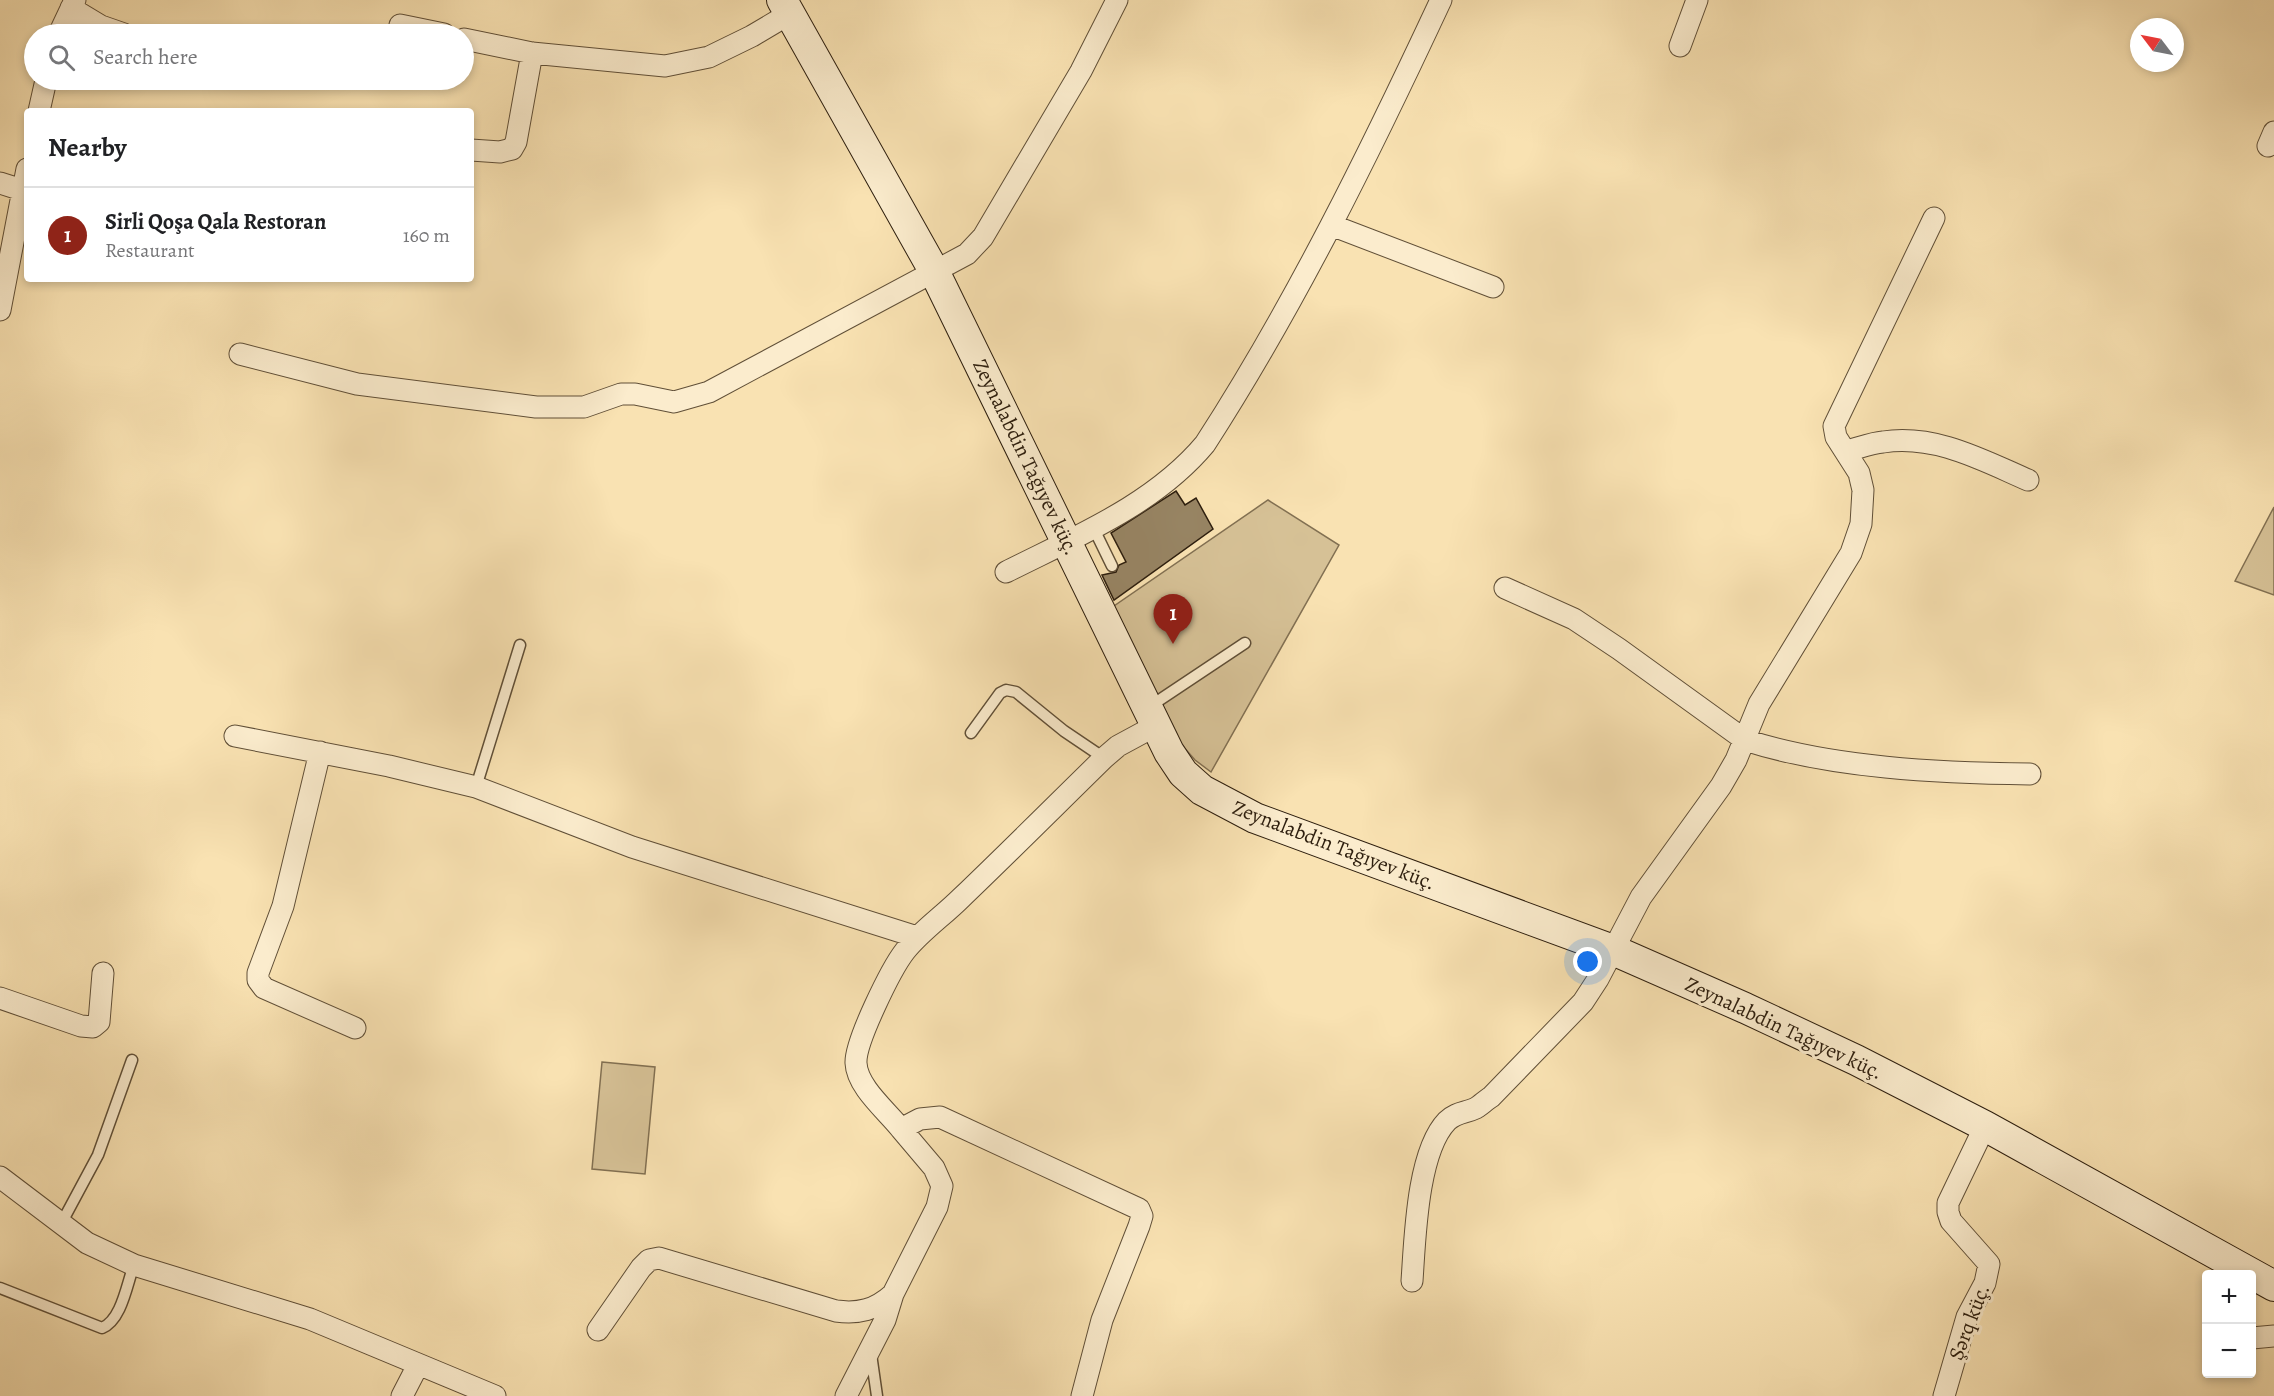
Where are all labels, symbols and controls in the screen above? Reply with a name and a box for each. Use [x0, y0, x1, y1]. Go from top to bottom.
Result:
north arrow [2130, 18, 2184, 72]
search box [24, 24, 474, 90]
icon: search [45, 41, 78, 74]
text: Search here [93, 42, 198, 72]
text: Nearby [48, 130, 127, 165]
text: Sirli Qoşa Qala Restoran [105, 207, 326, 237]
text: 1 [64, 222, 71, 249]
text: 160 m [403, 222, 450, 249]
text: Restaurant [105, 237, 195, 264]
street label: Zeynalabdin Tağıyev küç. [966, 354, 1086, 560]
pin: 1 [1154, 594, 1192, 644]
street label: Zeynalabdin Tağıyev küç. [1229, 793, 1439, 897]
your location [1573, 947, 1602, 976]
street label: Zeynalabdin Tağıyev küç. [1681, 970, 1887, 1086]
map controls [2202, 1270, 2256, 1378]
button: + [2202, 1270, 2256, 1324]
street label: Şərq küç. [1942, 1280, 1996, 1364]
button: − [2202, 1324, 2256, 1378]

